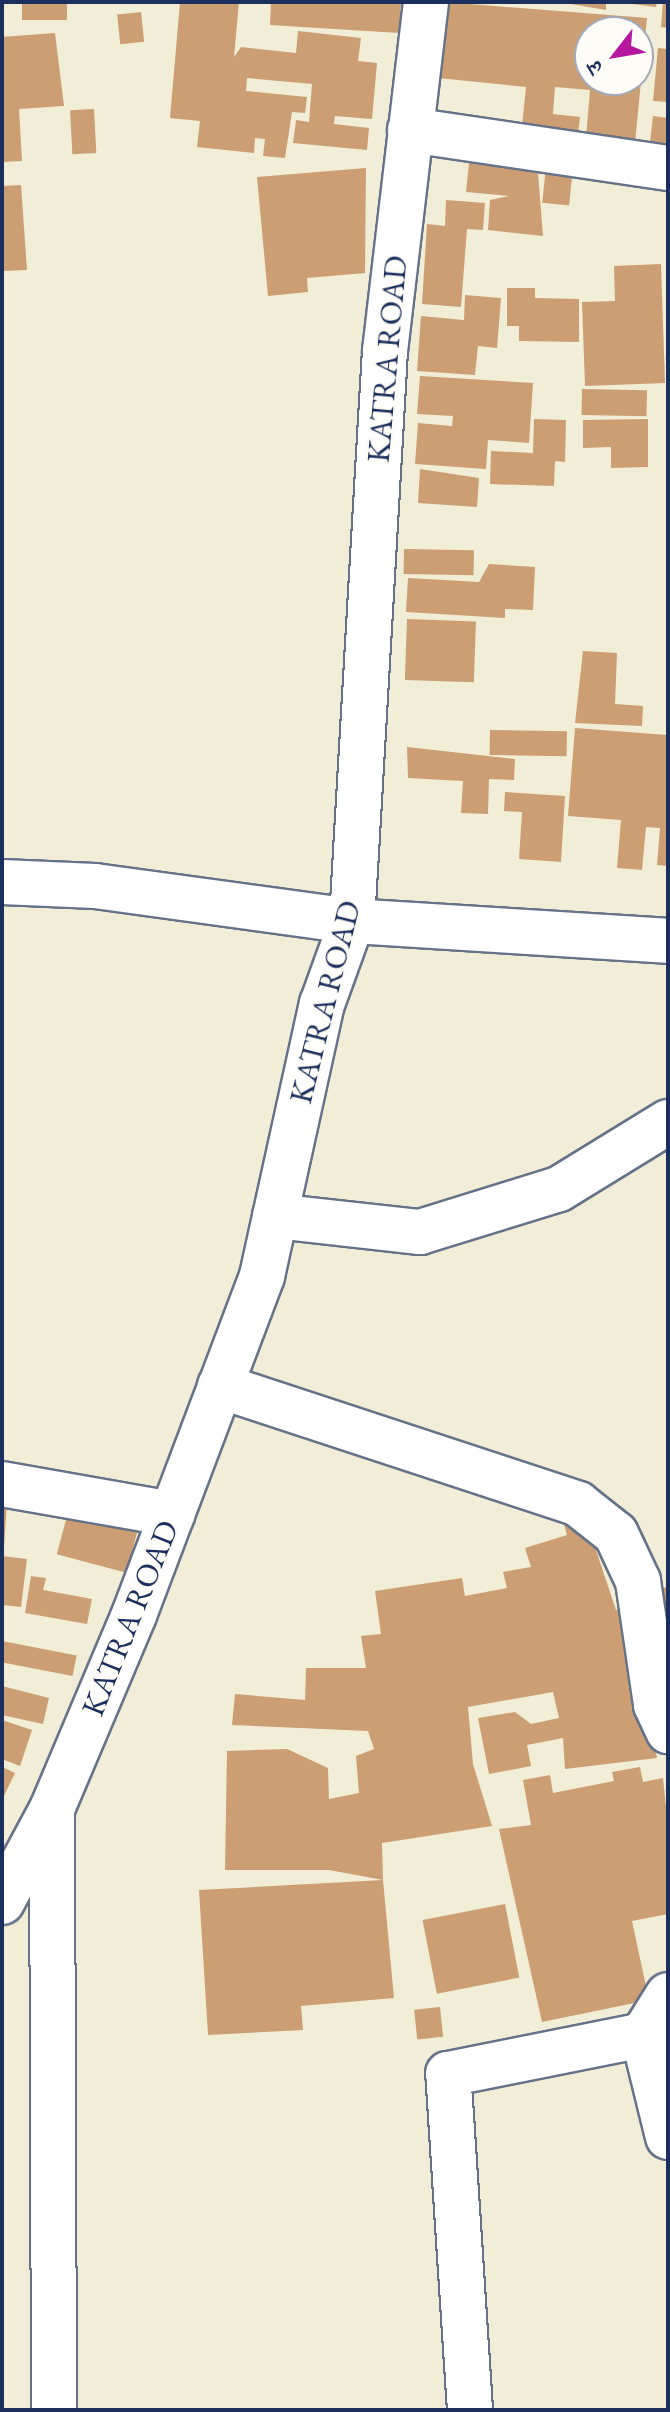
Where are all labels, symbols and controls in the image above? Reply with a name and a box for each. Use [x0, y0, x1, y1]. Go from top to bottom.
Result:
north arrow [574, 16, 654, 96]
text: उ [579, 55, 610, 80]
street label: KATRA ROAD [359, 254, 415, 464]
street label: KATRA ROAD [281, 897, 369, 1107]
street label: KATRA ROAD [73, 1515, 187, 1721]

